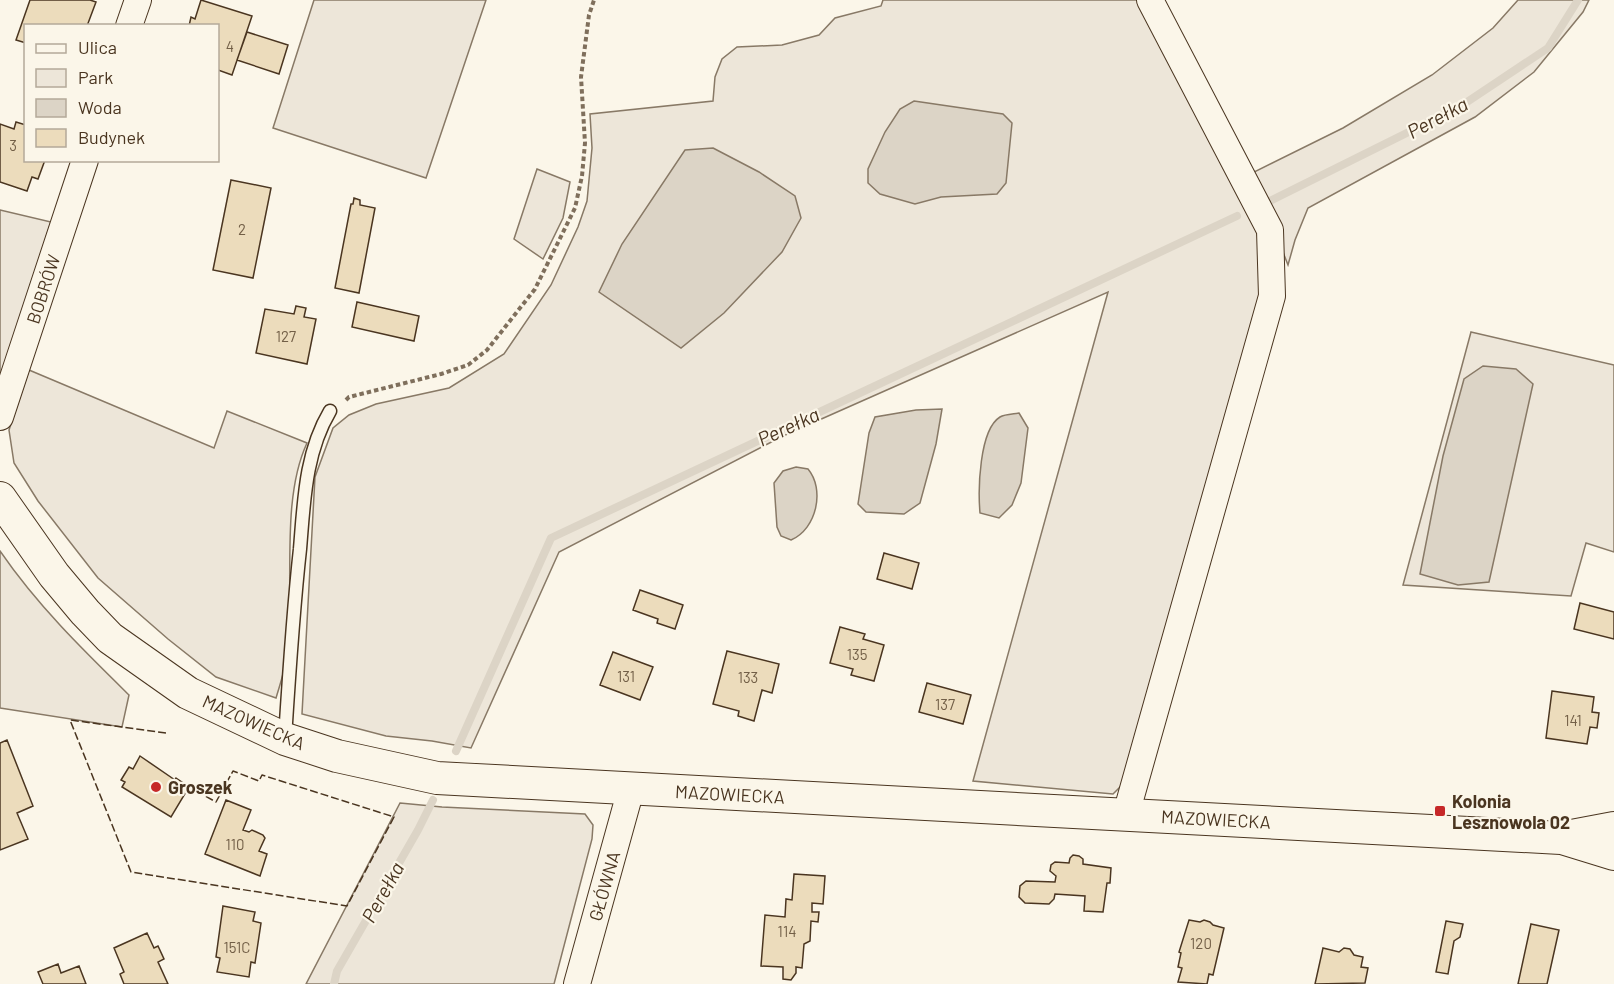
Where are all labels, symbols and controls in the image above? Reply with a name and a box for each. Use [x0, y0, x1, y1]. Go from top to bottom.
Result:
legend [24, 24, 219, 162]
text: Ulica [78, 36, 117, 58]
house number: 4 [226, 37, 234, 55]
text: Park [78, 66, 113, 88]
water label: Perełka [1402, 91, 1472, 143]
text: Woda [78, 96, 122, 118]
text: Budynek [78, 126, 145, 148]
house number: 3 [9, 136, 17, 154]
house number: 2 [238, 220, 246, 238]
street label: BOBRÓW [21, 251, 65, 326]
house number: 127 [276, 327, 296, 345]
water label: Perełka [753, 401, 823, 451]
house number: 135 [847, 645, 867, 663]
house number: 131 [617, 667, 635, 685]
house number: 133 [738, 668, 758, 686]
street label: MAZOWIECKA [199, 690, 309, 754]
house number: 137 [935, 695, 955, 713]
house number: 141 [1564, 711, 1582, 729]
place label: Groszek [168, 776, 233, 798]
marker: Groszek [149, 780, 163, 794]
street label: MAZOWIECKA [675, 780, 785, 808]
place label: Kolonia Lesznowola 02 [1452, 790, 1570, 833]
marker: Kolonia Lesznowola 02 [1433, 804, 1447, 818]
street label: MAZOWIECKA [1161, 805, 1271, 833]
house number: 110 [225, 835, 245, 853]
street label: GŁÓWNA [584, 849, 624, 923]
water label: Perełka [356, 858, 408, 926]
house number: 114 [778, 922, 796, 940]
house number: 120 [1190, 934, 1212, 952]
house number: 151C [224, 938, 250, 956]

